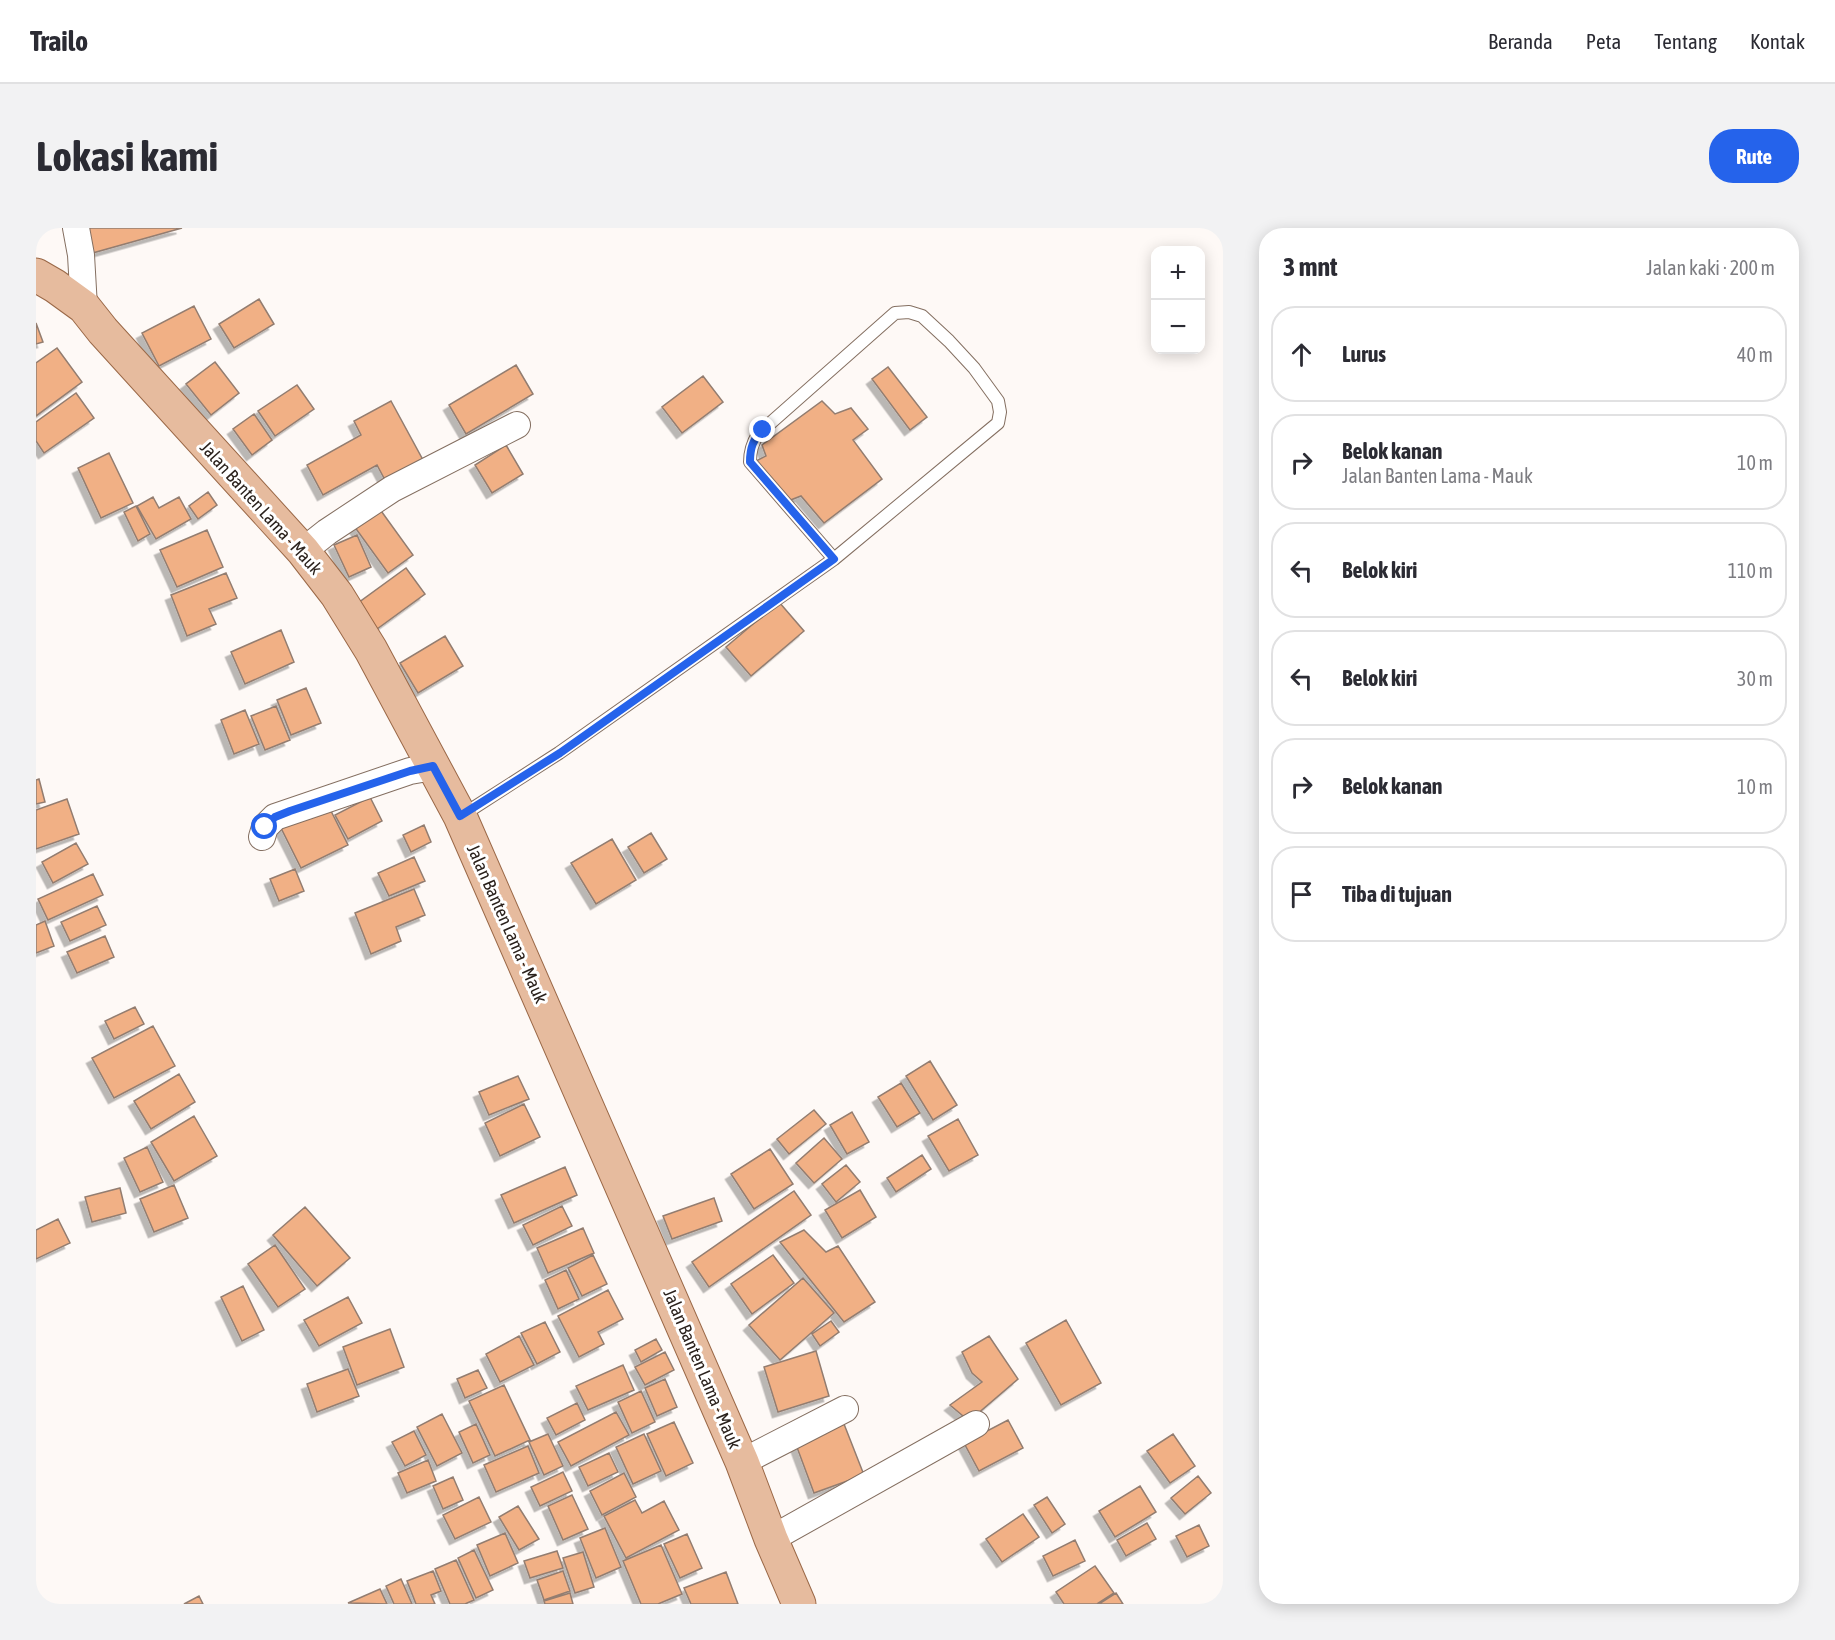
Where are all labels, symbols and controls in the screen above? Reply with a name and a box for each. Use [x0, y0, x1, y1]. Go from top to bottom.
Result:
text: Trailo [30, 25, 88, 57]
text: Beranda [1488, 29, 1553, 53]
text: Peta [1586, 29, 1621, 53]
text: Tentang [1654, 29, 1717, 53]
text: Kontak [1750, 29, 1805, 53]
button: Rute [1709, 129, 1799, 183]
text: Lokasi kami [36, 132, 218, 180]
map controls [1151, 246, 1205, 354]
button: + [1151, 246, 1205, 300]
text: 3 mnt [1283, 252, 1338, 282]
text: Jalan kaki · 200 m [1646, 256, 1775, 279]
button: − [1151, 300, 1205, 354]
icon: ahead [1285, 338, 1318, 371]
text: Lurus [1342, 341, 1386, 367]
text: 40 m [1737, 343, 1773, 366]
route end [749, 416, 775, 442]
street label: Jalan Banten Lama - Mauk [196, 437, 327, 579]
text: Belok kanan [1342, 438, 1443, 464]
icon: right [1285, 446, 1318, 479]
text: 10 m [1737, 451, 1773, 474]
text: Jalan Banten Lama - Mauk [1342, 464, 1533, 487]
icon: left [1285, 554, 1318, 587]
text: Belok kiri [1342, 557, 1417, 583]
text: 110 m [1728, 559, 1773, 582]
icon: left [1285, 662, 1318, 695]
text: Belok kiri [1342, 665, 1417, 691]
text: 30 m [1737, 667, 1773, 690]
icon: right [1285, 770, 1318, 803]
text: Belok kanan [1342, 773, 1443, 799]
text: 10 m [1737, 775, 1773, 798]
route start [251, 813, 277, 839]
street label: Jalan Banten Lama - Mauk [463, 841, 552, 1007]
icon: arrive [1285, 878, 1318, 911]
text: Tiba di tujuan [1342, 881, 1452, 907]
street label: Jalan Banten Lama - Mauk [659, 1286, 746, 1452]

